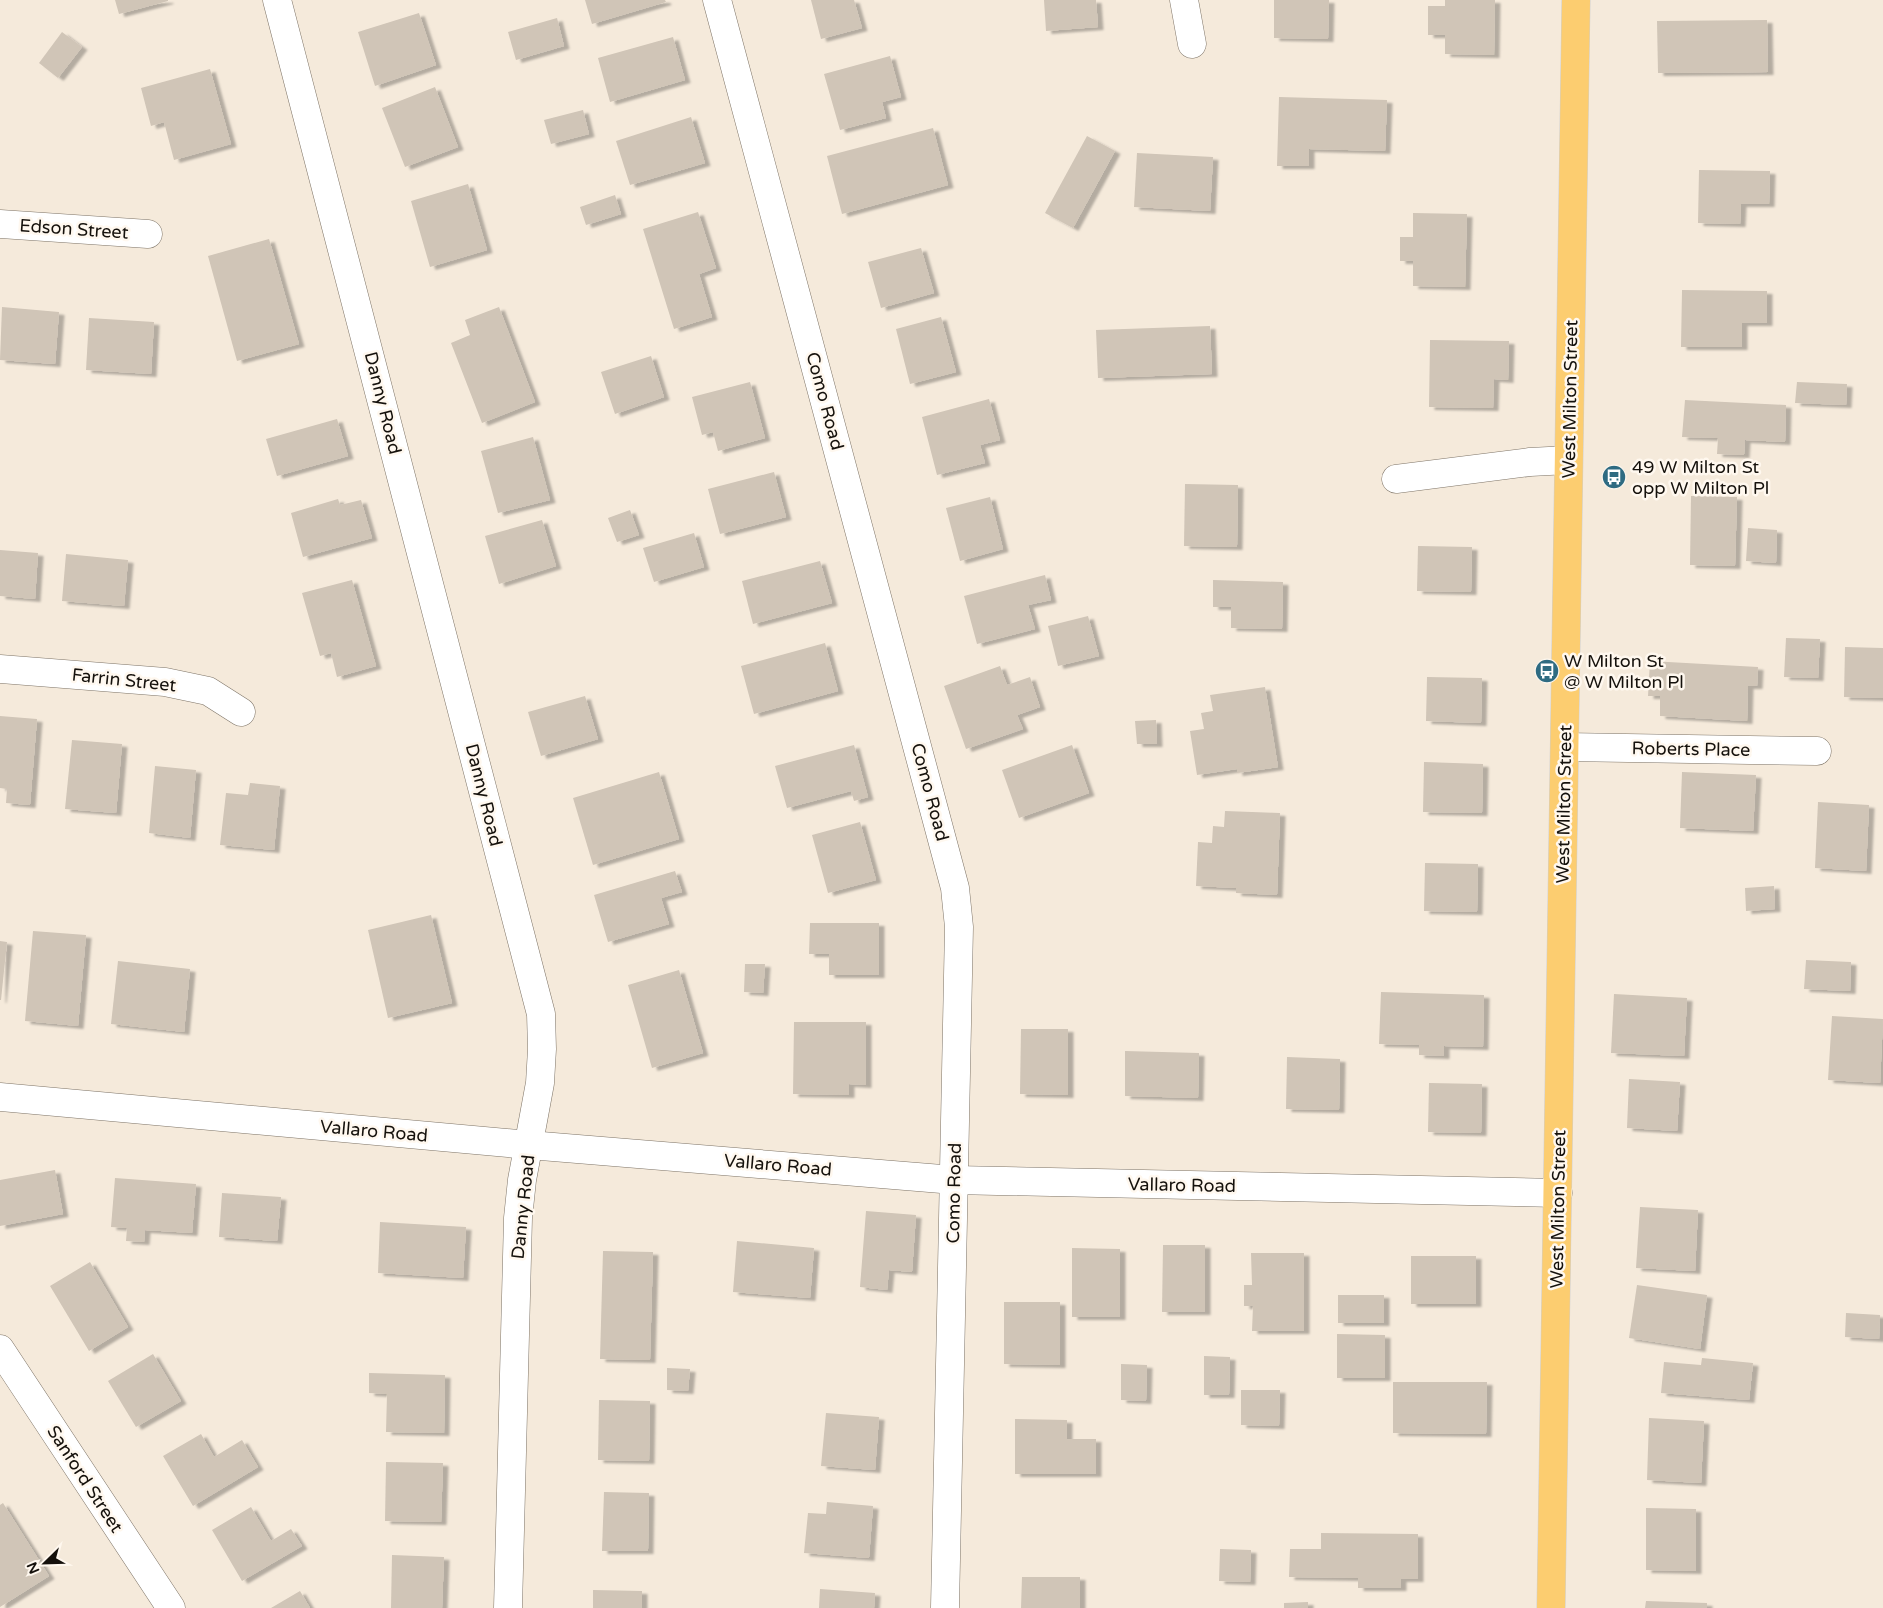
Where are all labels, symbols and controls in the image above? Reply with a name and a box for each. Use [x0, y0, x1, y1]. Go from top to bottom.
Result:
street label: Edson Street [19, 214, 129, 244]
street label: West Milton Street [1558, 319, 1582, 479]
street label: Danny Road [360, 349, 406, 457]
street label: Como Road [801, 350, 849, 452]
place label: 49 W Milton St opp W Milton Pl [1632, 456, 1769, 499]
bus stop icon: 49 W Milton St opp W Milton Pl [1601, 464, 1627, 490]
place label: W Milton St @ W Milton Pl [1564, 650, 1684, 693]
bus stop icon: W Milton St @ W Milton Pl [1534, 658, 1560, 684]
street label: Farrin Street [71, 664, 178, 696]
street label: West Milton Street [1552, 724, 1576, 884]
street label: Roberts Place [1631, 737, 1751, 761]
street label: Danny Road [461, 741, 507, 849]
street label: Como Road [906, 741, 954, 843]
street label: Vallaro Road [319, 1115, 429, 1147]
street label: West Milton Street [1546, 1129, 1570, 1289]
street label: Como Road [942, 1143, 966, 1243]
street label: Vallaro Road [723, 1149, 833, 1181]
street label: Danny Road [507, 1154, 539, 1260]
street label: Vallaro Road [1128, 1173, 1236, 1197]
street label: Sanford Street [42, 1421, 128, 1537]
north arrow [20, 1538, 70, 1588]
text: N [23, 1559, 44, 1576]

